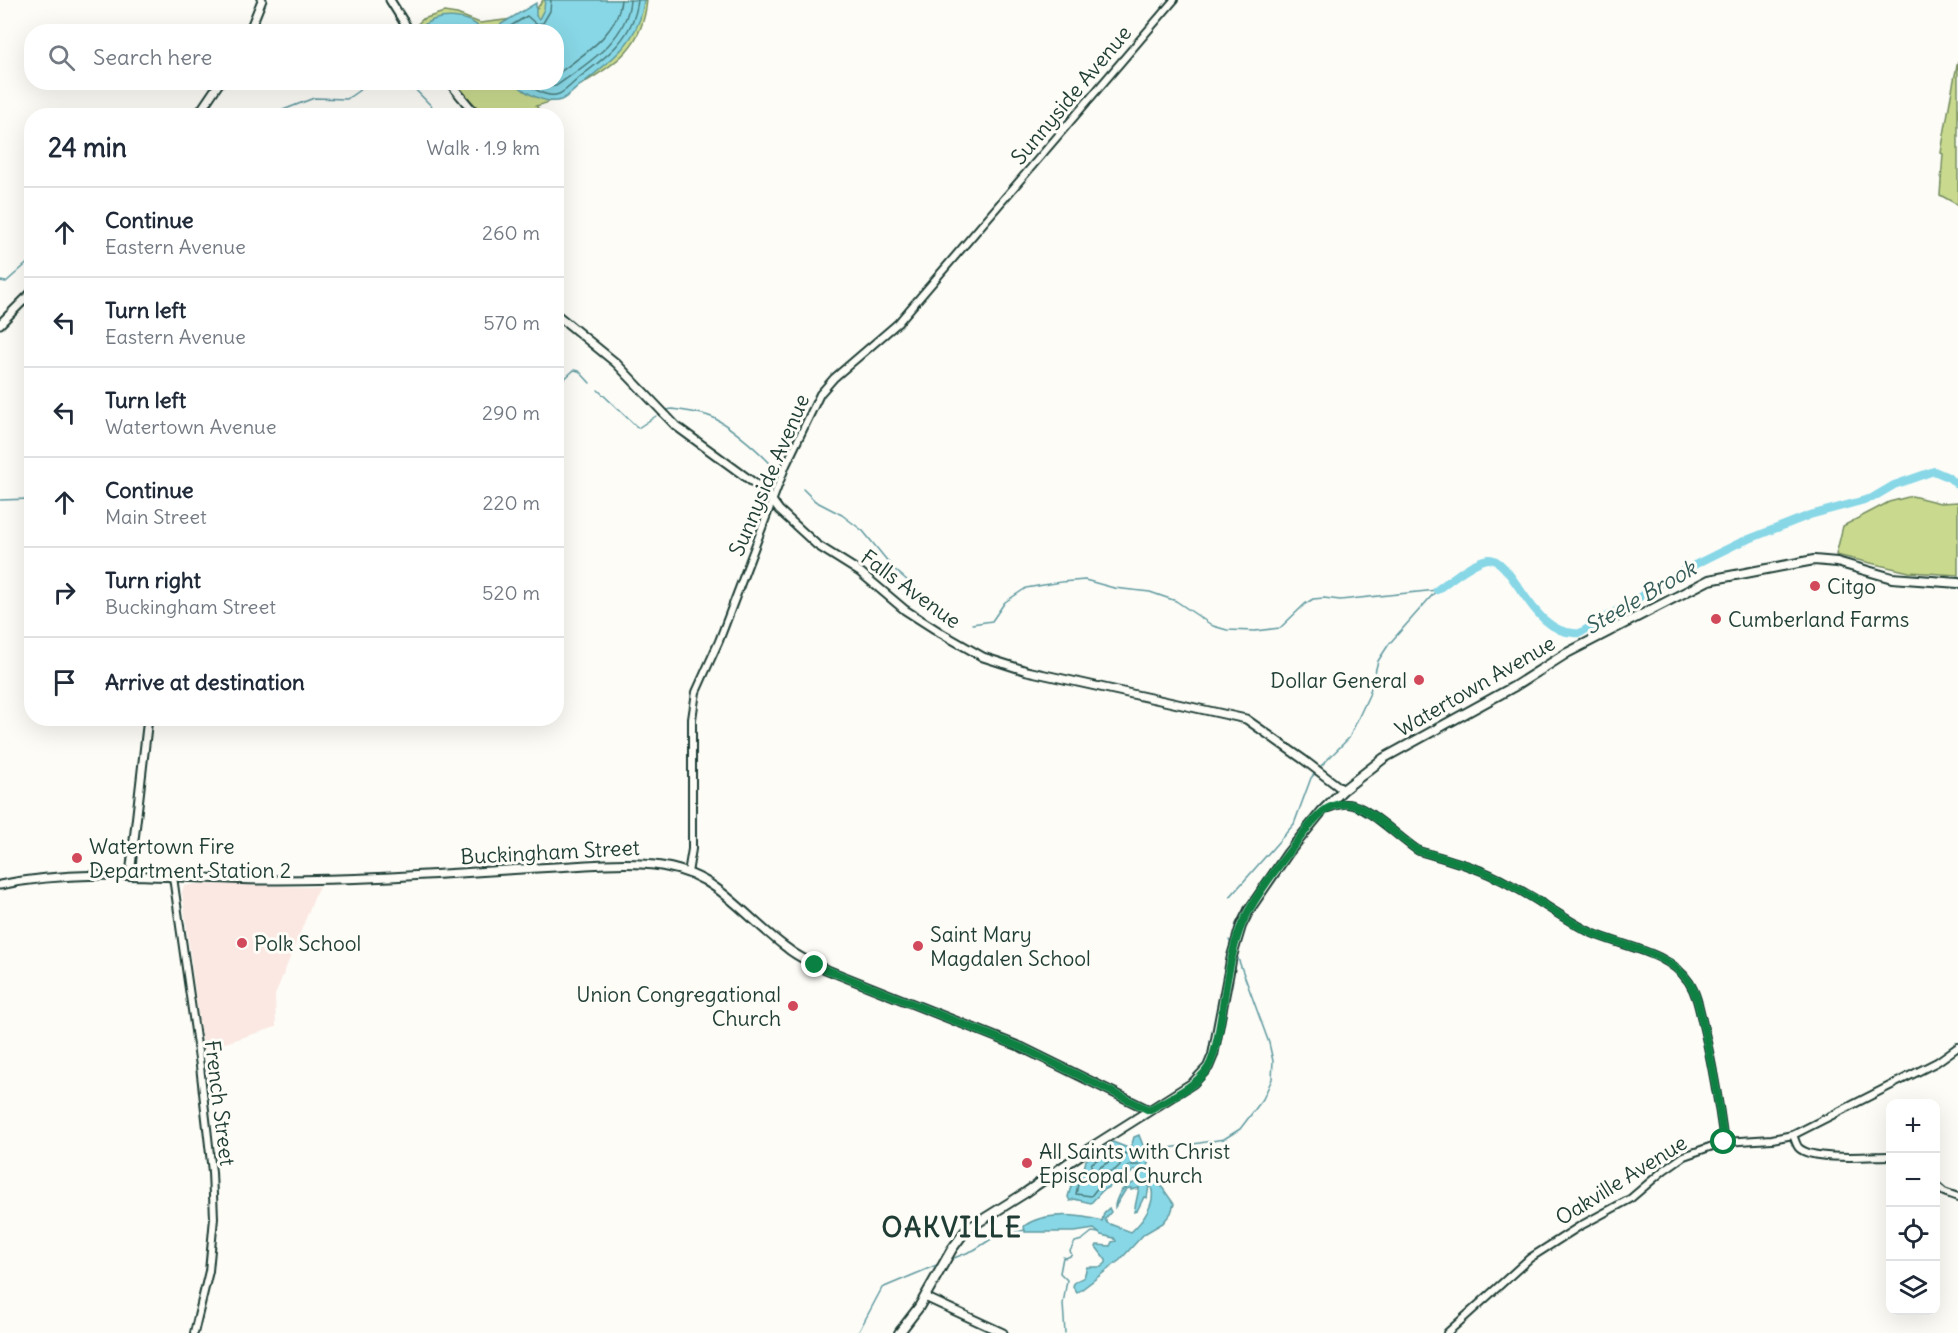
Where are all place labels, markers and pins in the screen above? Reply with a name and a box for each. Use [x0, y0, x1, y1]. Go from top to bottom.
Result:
place label: Citgo [1827, 573, 1876, 600]
marker: Citgo [1808, 579, 1822, 593]
place label: Cumberland Farms [1728, 606, 1909, 633]
marker: Cumberland Farms [1709, 612, 1723, 626]
place label: Dollar General [1270, 667, 1407, 694]
marker: Dollar General [1412, 673, 1426, 687]
place label: Watertown Fire Department Station 2 [89, 833, 291, 884]
marker: Watertown Fire Department Station 2 [70, 851, 84, 865]
place label: Saint Mary Magdalen School [930, 921, 1091, 972]
place label: Polk School [254, 930, 361, 957]
marker: Polk School [235, 936, 249, 950]
marker: Saint Mary Magdalen School [911, 939, 925, 953]
place label: Union Congregational Church [576, 981, 781, 1032]
marker: Union Congregational Church [786, 999, 800, 1013]
place label: All Saints with Christ Episcopal Church [1039, 1138, 1230, 1189]
marker: All Saints with Christ Episcopal Church [1020, 1156, 1034, 1170]

